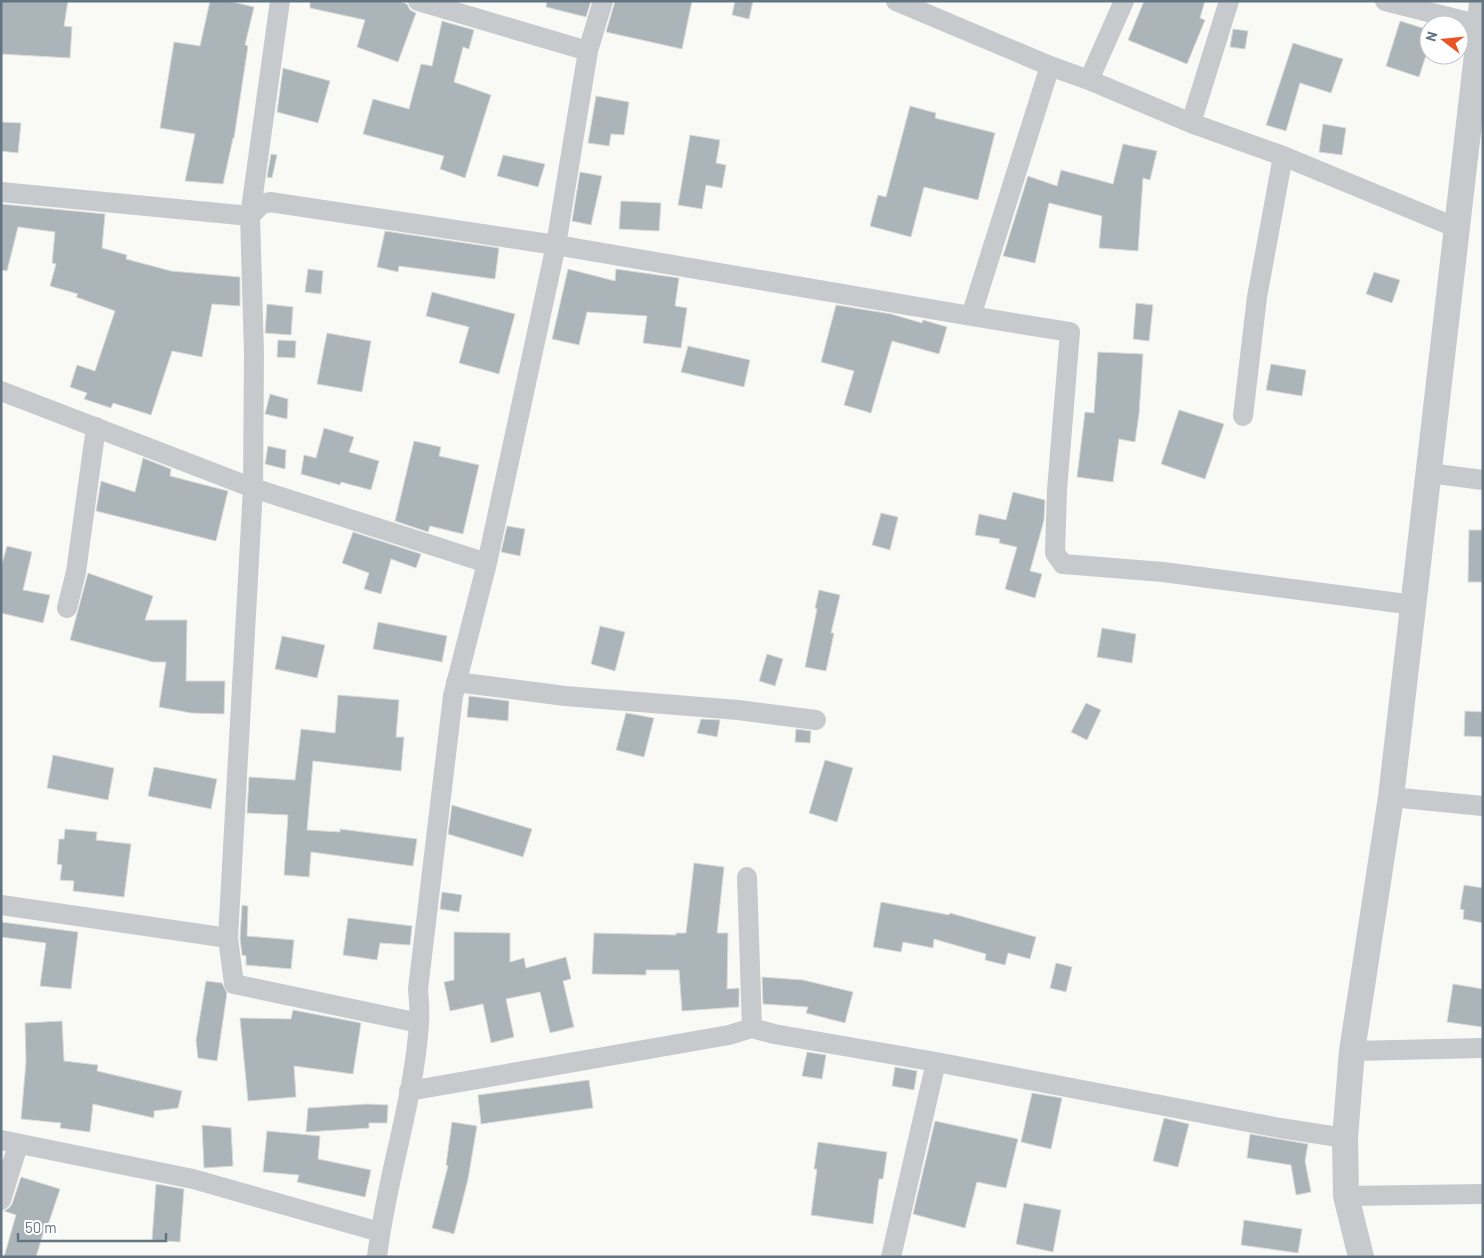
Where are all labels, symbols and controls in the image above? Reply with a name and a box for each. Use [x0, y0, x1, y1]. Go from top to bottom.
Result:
north arrow [1419, 15, 1469, 65]
text: N [1422, 29, 1440, 43]
scale bar [18, 1210, 165, 1242]
text: 50 m [25, 1218, 57, 1236]

